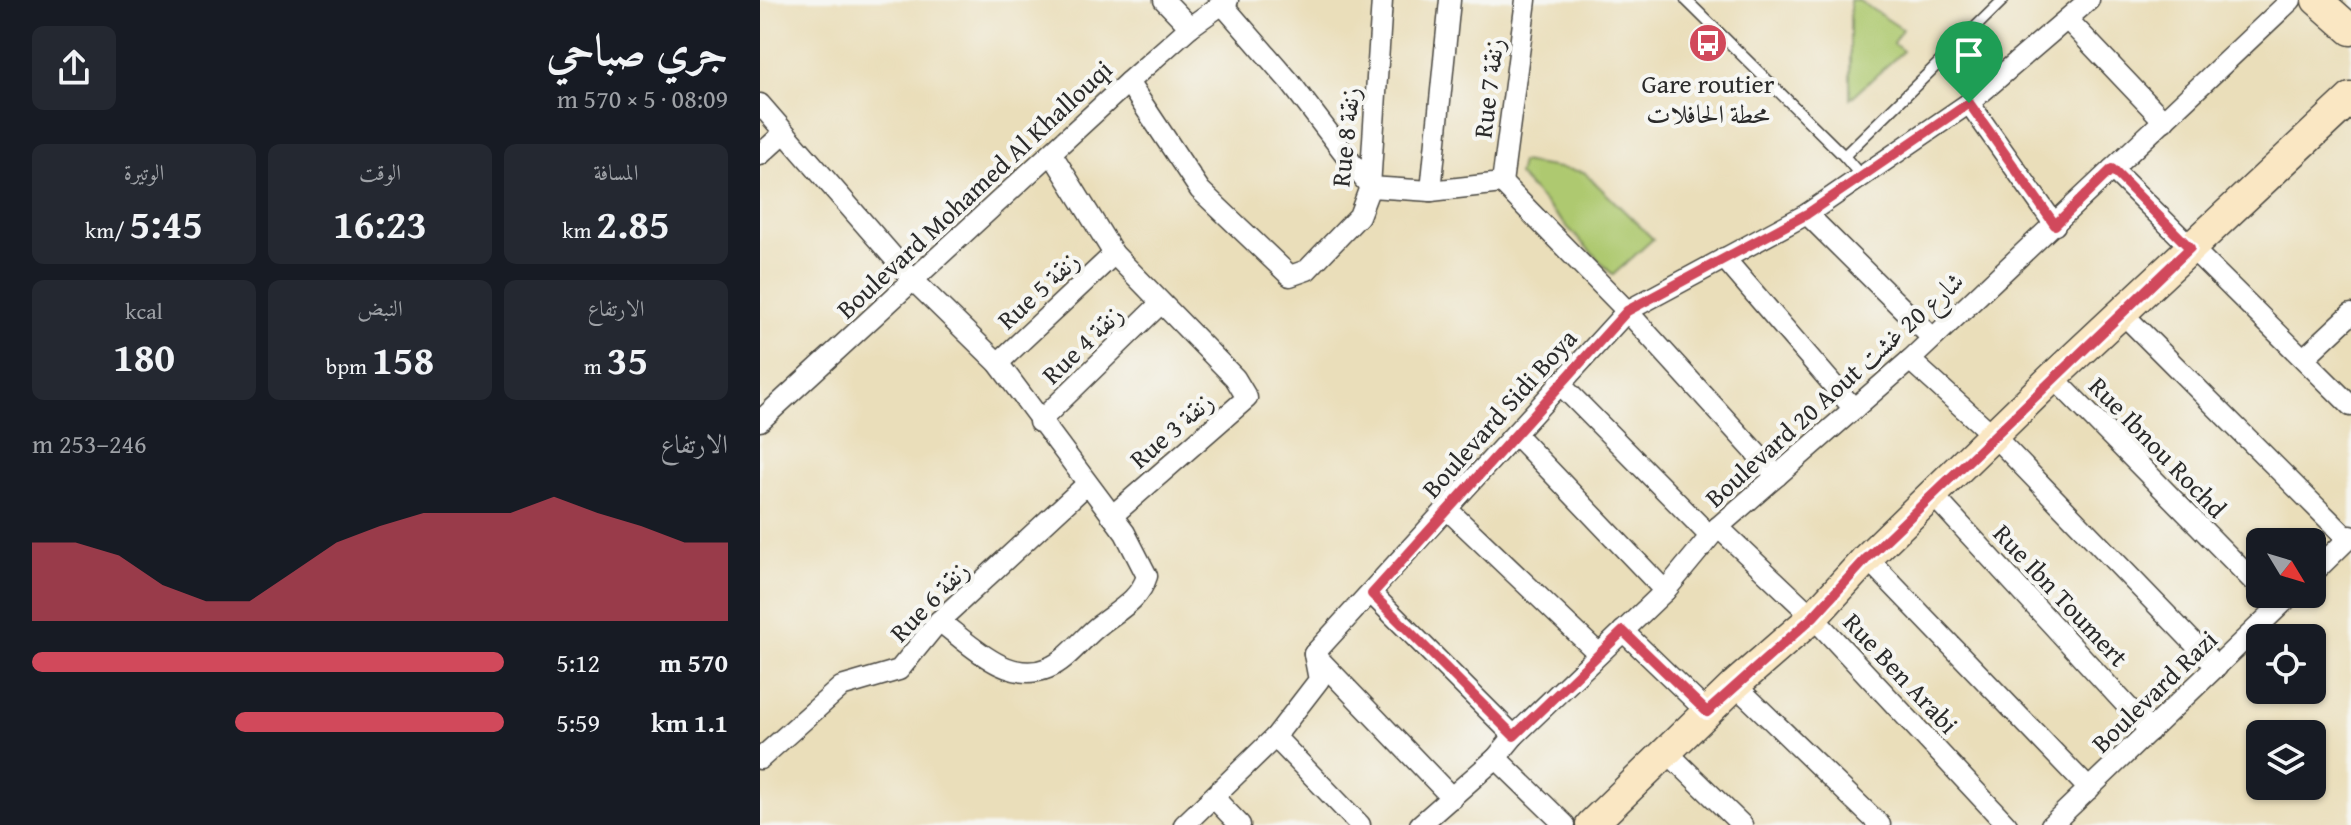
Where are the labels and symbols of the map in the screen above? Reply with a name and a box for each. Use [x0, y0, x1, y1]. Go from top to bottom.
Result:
pin [1935, 21, 2003, 103]
bus stop icon: Gare routier محطة الحافلات [1687, 22, 1729, 64]
street label: Rue 7 زنقة [1463, 36, 1513, 140]
street label: Boulevard Mohamed Al Khallouqi [827, 50, 1121, 328]
place label: Gare routier محطة الحافلات [1642, 64, 1775, 133]
street label: Rue 8 زنقة [1320, 85, 1370, 189]
street label: Rue 5 زنقة [988, 242, 1088, 338]
street label: Boulevard 20 Aout شارع 20 غشت [1696, 262, 1974, 518]
street label: Rue 4 زنقة [1032, 295, 1132, 393]
street label: Boulevard Sidi Boya [1412, 319, 1586, 506]
street label: Rue Ibnou Rochd [2080, 367, 2236, 527]
street label: Rue 3 زنقة [1120, 382, 1222, 478]
street label: Rue Ibn Toumert [1984, 515, 2138, 675]
north arrow [2246, 528, 2326, 608]
street label: Rue 6 زنقة [880, 551, 978, 651]
street label: Rue Ben Arabi [1834, 604, 1968, 742]
street label: Boulevard Razi [2082, 621, 2226, 761]

